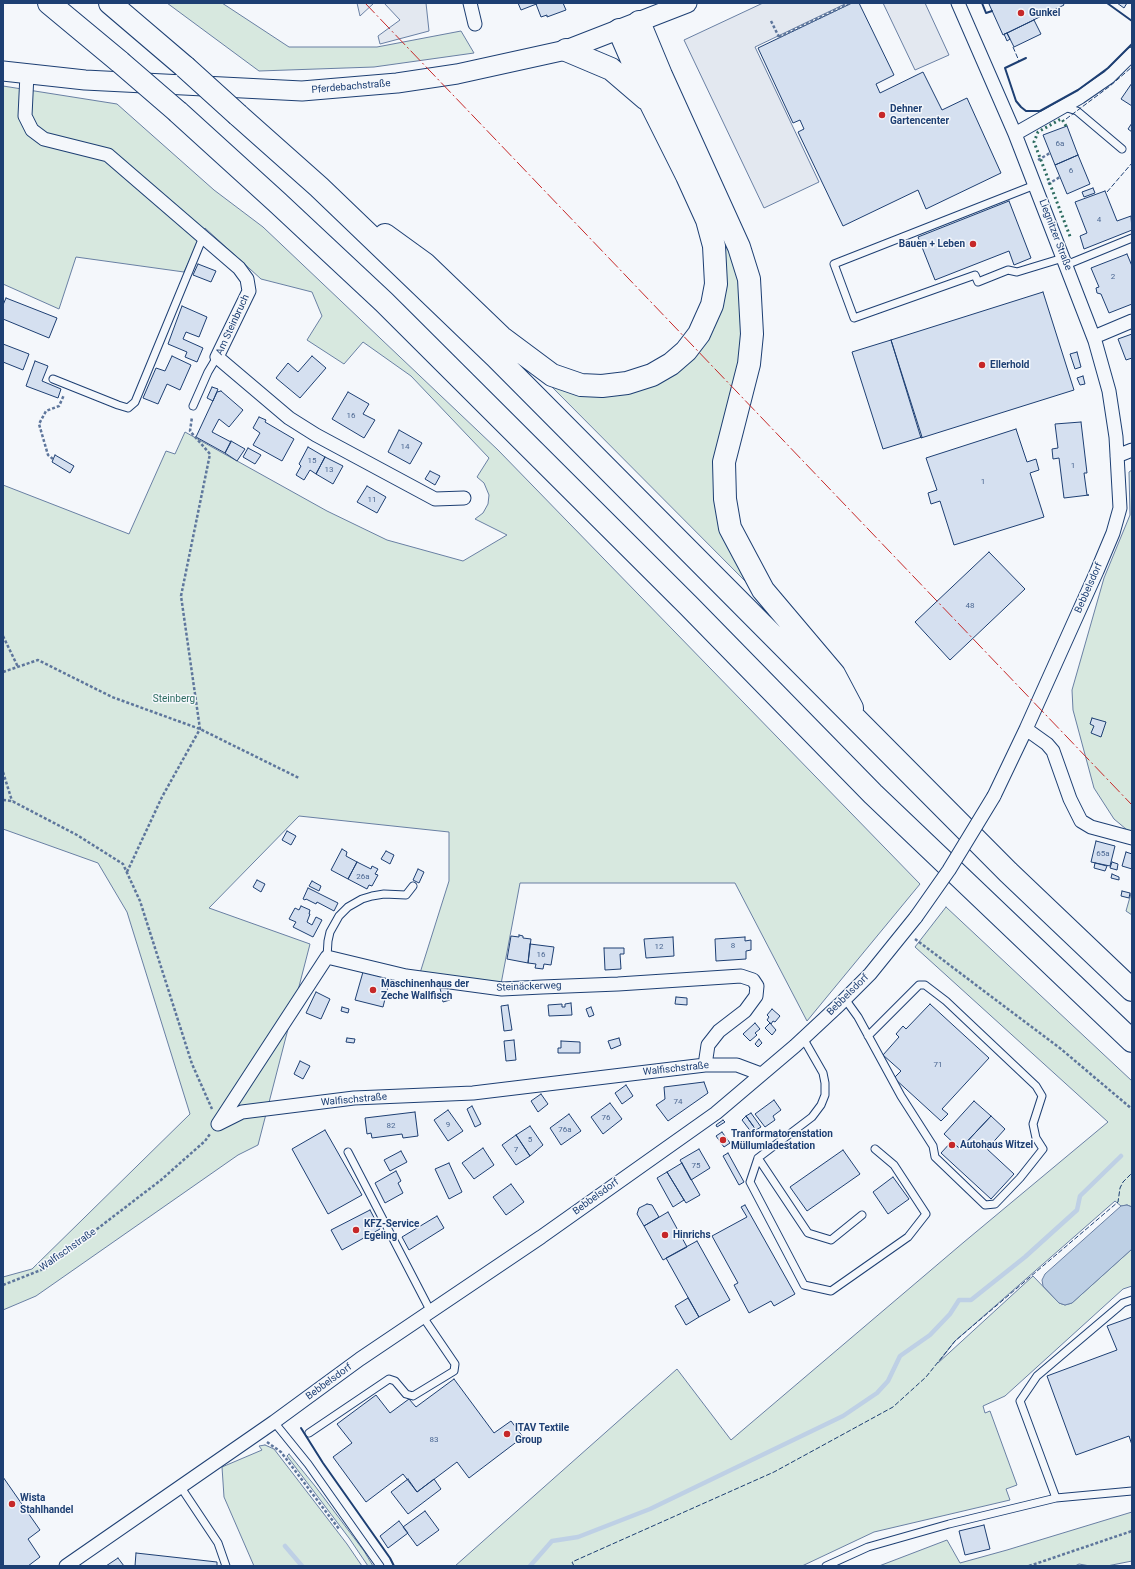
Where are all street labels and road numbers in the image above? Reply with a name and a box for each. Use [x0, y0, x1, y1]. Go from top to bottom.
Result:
street label: Pferdebachstraße [311, 78, 391, 96]
street label: Liegnitzer Straße [1036, 198, 1074, 272]
street label: Am Steinbruch [214, 293, 252, 357]
street label: Bebbelsdorf [1073, 561, 1105, 615]
street label: Bebbelsdorf [825, 972, 871, 1018]
street label: Steinäckerweg [496, 980, 562, 994]
street label: Walfischstraße [642, 1060, 710, 1078]
street label: Walfischstraße [320, 1091, 388, 1109]
street label: Bebbelsdorf [571, 1176, 621, 1218]
street label: Walfischstraße [37, 1226, 99, 1274]
street label: Bebbelsdorf [304, 1361, 354, 1403]

